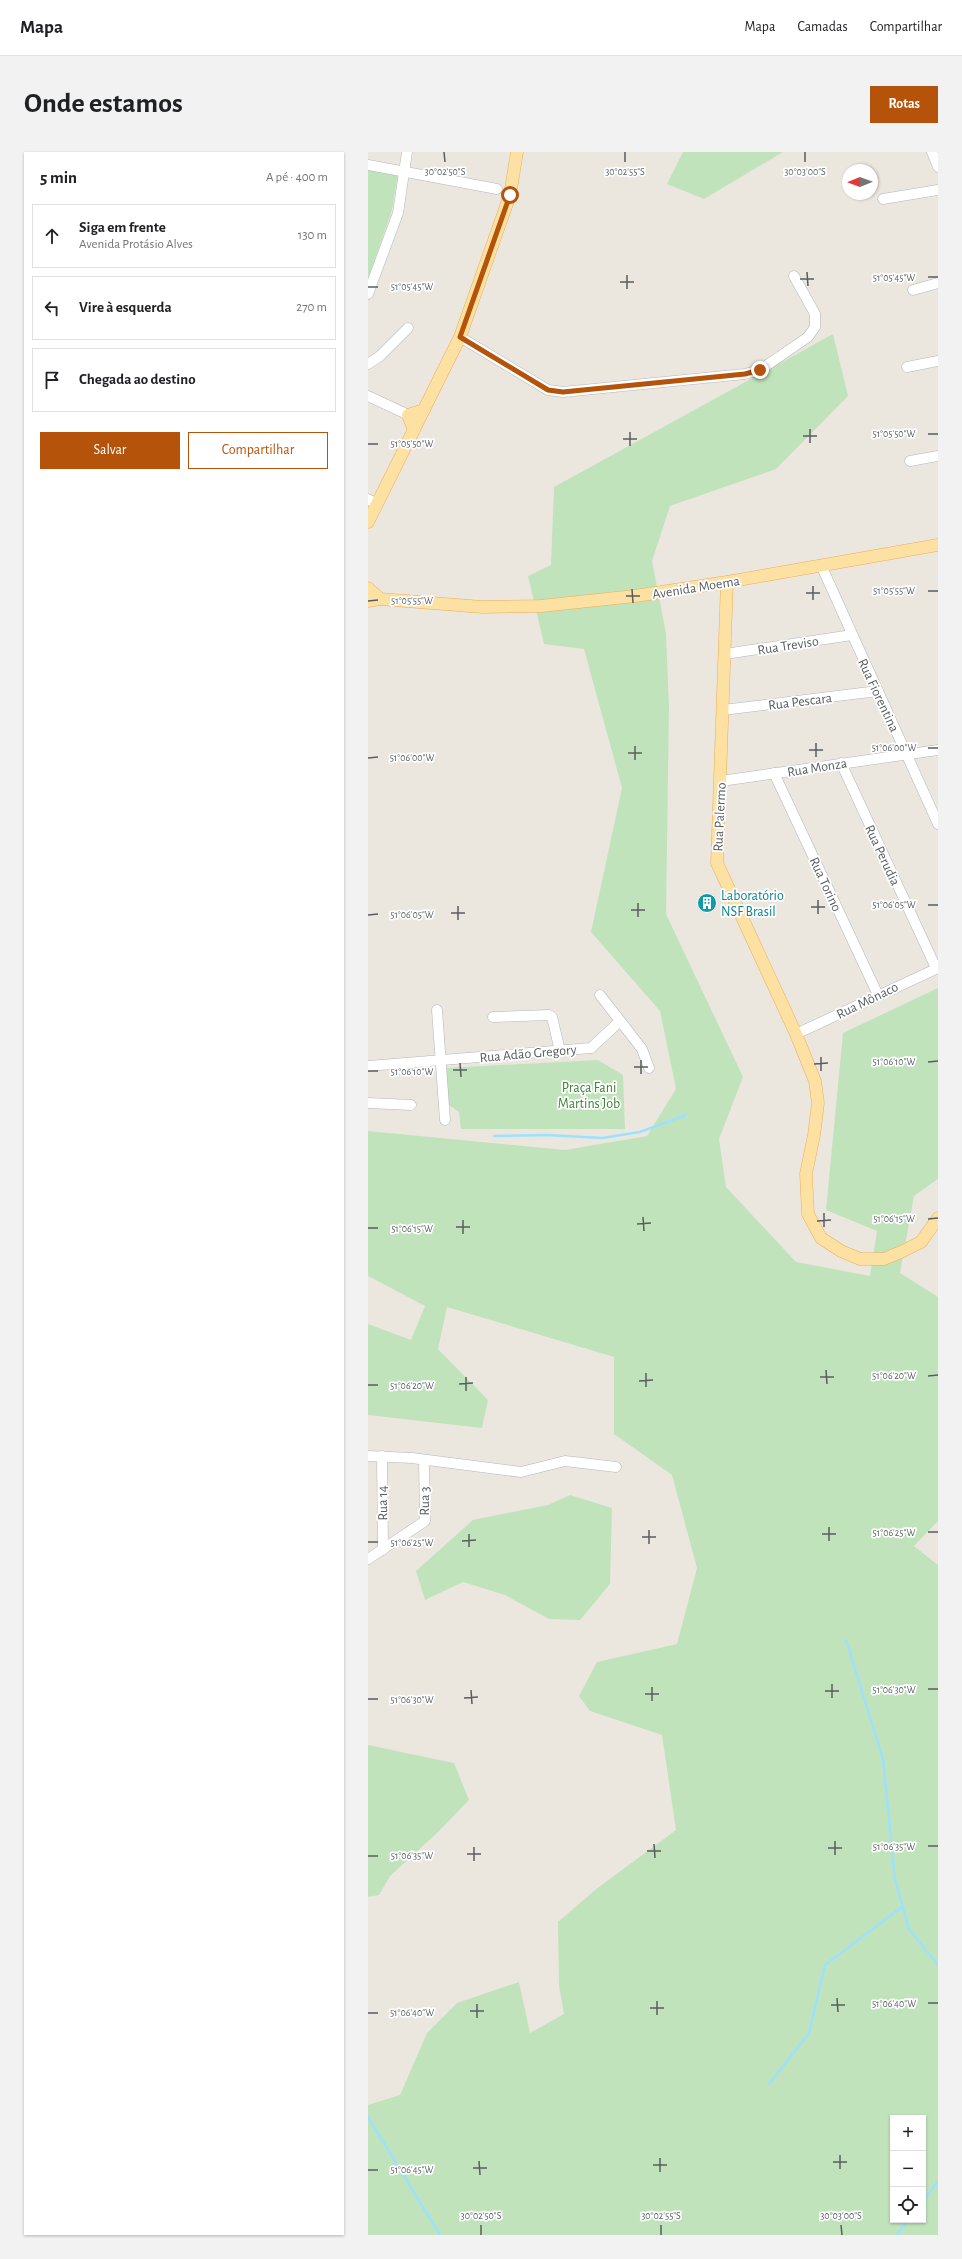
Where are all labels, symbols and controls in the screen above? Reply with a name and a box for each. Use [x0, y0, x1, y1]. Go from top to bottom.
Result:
text: Mapa [20, 18, 63, 37]
text: Mapa [745, 20, 775, 34]
text: Camadas [797, 20, 848, 34]
text: Compartilhar [870, 20, 942, 34]
button: Rotas [870, 86, 938, 123]
text: Onde estamos [24, 90, 183, 118]
north arrow [842, 164, 878, 200]
text: 30°02'50"S [425, 167, 466, 177]
text: 30°02'55"S [605, 167, 645, 177]
text: 30°03'00"S [784, 167, 826, 177]
text: 5 min [40, 169, 77, 186]
text: A pé · 400 m [266, 171, 328, 184]
route start [501, 186, 519, 204]
text: Siga em frente [79, 220, 166, 235]
icon: ahead [41, 225, 63, 247]
text: 130 m [298, 229, 327, 242]
text: Avenida Protásio Alves [79, 238, 193, 251]
text: 51°05'45"W [873, 273, 915, 283]
text: 51°05'45"W [391, 282, 433, 292]
icon: left [41, 297, 63, 319]
text: Vire à esquerda [79, 300, 172, 315]
text: 270 m [296, 301, 327, 314]
route end [751, 361, 769, 379]
icon: arrive [41, 369, 63, 391]
text: Chegada ao destino [79, 372, 196, 387]
text: 51°05'50"W [873, 429, 916, 439]
button: Salvar [40, 432, 180, 469]
button: Compartilhar [188, 432, 328, 469]
text: 51°05'50"W [391, 439, 434, 449]
street label: Avenida Moema [651, 574, 741, 602]
text: 51°05'55"W [873, 586, 915, 596]
text: 51°05'55"W [391, 596, 433, 606]
street label: Rua Treviso [757, 634, 820, 658]
street label: Rua Fiorentina [855, 657, 901, 735]
street label: Rua Pescara [767, 691, 833, 713]
text: 51°06'00"W [872, 743, 916, 753]
text: 51°06'00"W [390, 753, 434, 763]
street label: Rua Monza [786, 756, 849, 780]
street label: Rua Palermo [711, 782, 729, 852]
street label: Rua Perudia [862, 823, 902, 888]
street label: Rua Torino [806, 855, 844, 914]
place label: Laboratório NSF Brasil [721, 889, 784, 919]
building icon: Laboratório NSF Brasil [696, 892, 718, 914]
text: 51°06'05"W [872, 900, 916, 910]
text: 51°06'05"W [390, 910, 434, 920]
street label: Rua Mônaco [834, 980, 901, 1022]
street label: Rua Adão Gregory [479, 1043, 577, 1065]
text: 51°06'10"W [873, 1057, 915, 1067]
text: 51°06'10"W [391, 1067, 433, 1077]
park label: Praça Fani Martins Job [558, 1081, 620, 1111]
text: 51°06'15"W [873, 1214, 915, 1224]
text: 51°06'15"W [391, 1224, 433, 1234]
text: 51°06'20"W [872, 1371, 916, 1381]
text: 51°06'20"W [390, 1381, 434, 1391]
street label: Rua 14 [376, 1485, 390, 1521]
street label: Rua 3 [418, 1486, 432, 1516]
text: 51°06'25"W [873, 1528, 915, 1538]
text: 51°06'25"W [391, 1538, 433, 1548]
text: 51°06'30"W [872, 1685, 916, 1695]
text: 51°06'30"W [390, 1695, 434, 1705]
text: 51°06'35"W [873, 1842, 915, 1852]
text: 51°06'35"W [391, 1851, 433, 1861]
text: 51°06'40"W [872, 1999, 916, 2009]
text: 51°06'40"W [390, 2008, 434, 2018]
map controls [890, 2115, 926, 2223]
button: + [890, 2115, 926, 2151]
button: − [890, 2151, 926, 2187]
text: 51°06'45"W [390, 2165, 434, 2175]
button: locate [890, 2187, 926, 2223]
text: 30°02'50"S [461, 2211, 502, 2221]
text: 30°02'55"S [641, 2211, 681, 2221]
text: 30°03'00"S [820, 2211, 862, 2221]

